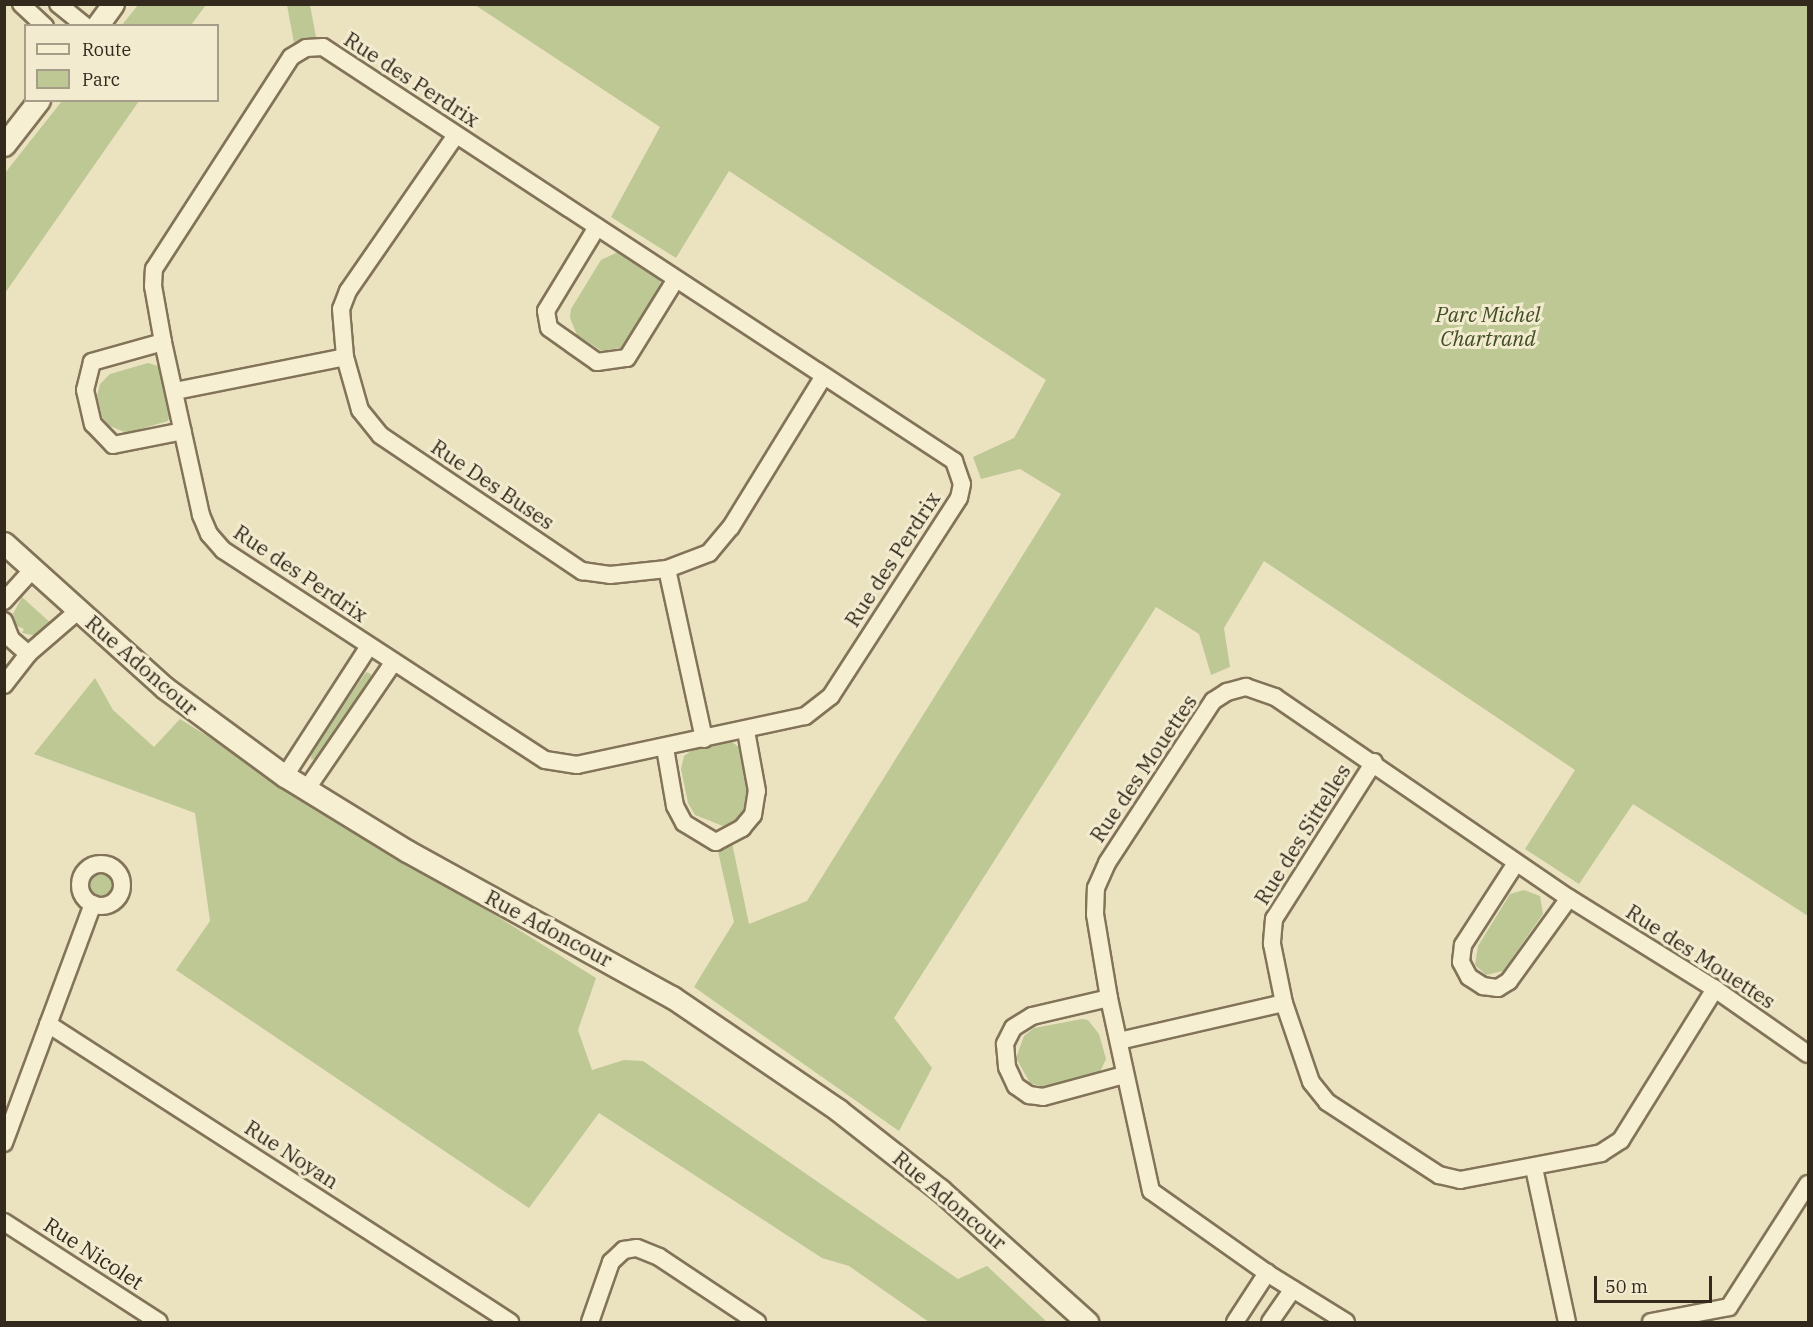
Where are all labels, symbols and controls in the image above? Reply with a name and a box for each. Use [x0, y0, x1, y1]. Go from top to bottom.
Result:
legend [24, 24, 219, 102]
street label: Rue des Perdrix [340, 26, 484, 132]
text: Route [82, 38, 131, 61]
text: Parc [82, 68, 120, 91]
park label: Parc Michel Chartrand [1436, 301, 1540, 351]
street label: Rue Des Buses [427, 434, 559, 534]
street label: Rue des Perdrix [839, 487, 945, 631]
street label: Rue des Perdrix [229, 519, 373, 627]
street label: Rue Adoncour [81, 609, 203, 721]
street label: Rue des Mouettes [1084, 689, 1202, 847]
street label: Rue des Sittelles [1249, 759, 1355, 909]
street label: Rue Adoncour [481, 884, 617, 972]
street label: Rue des Mouettes [1622, 898, 1780, 1014]
street label: Rue Noyan [240, 1114, 344, 1194]
street label: Rue Adoncour [888, 1145, 1012, 1255]
street label: Rue Nicolet [40, 1212, 148, 1294]
scale bar [1597, 1264, 1716, 1302]
text: 50 m [1605, 1275, 1648, 1298]

